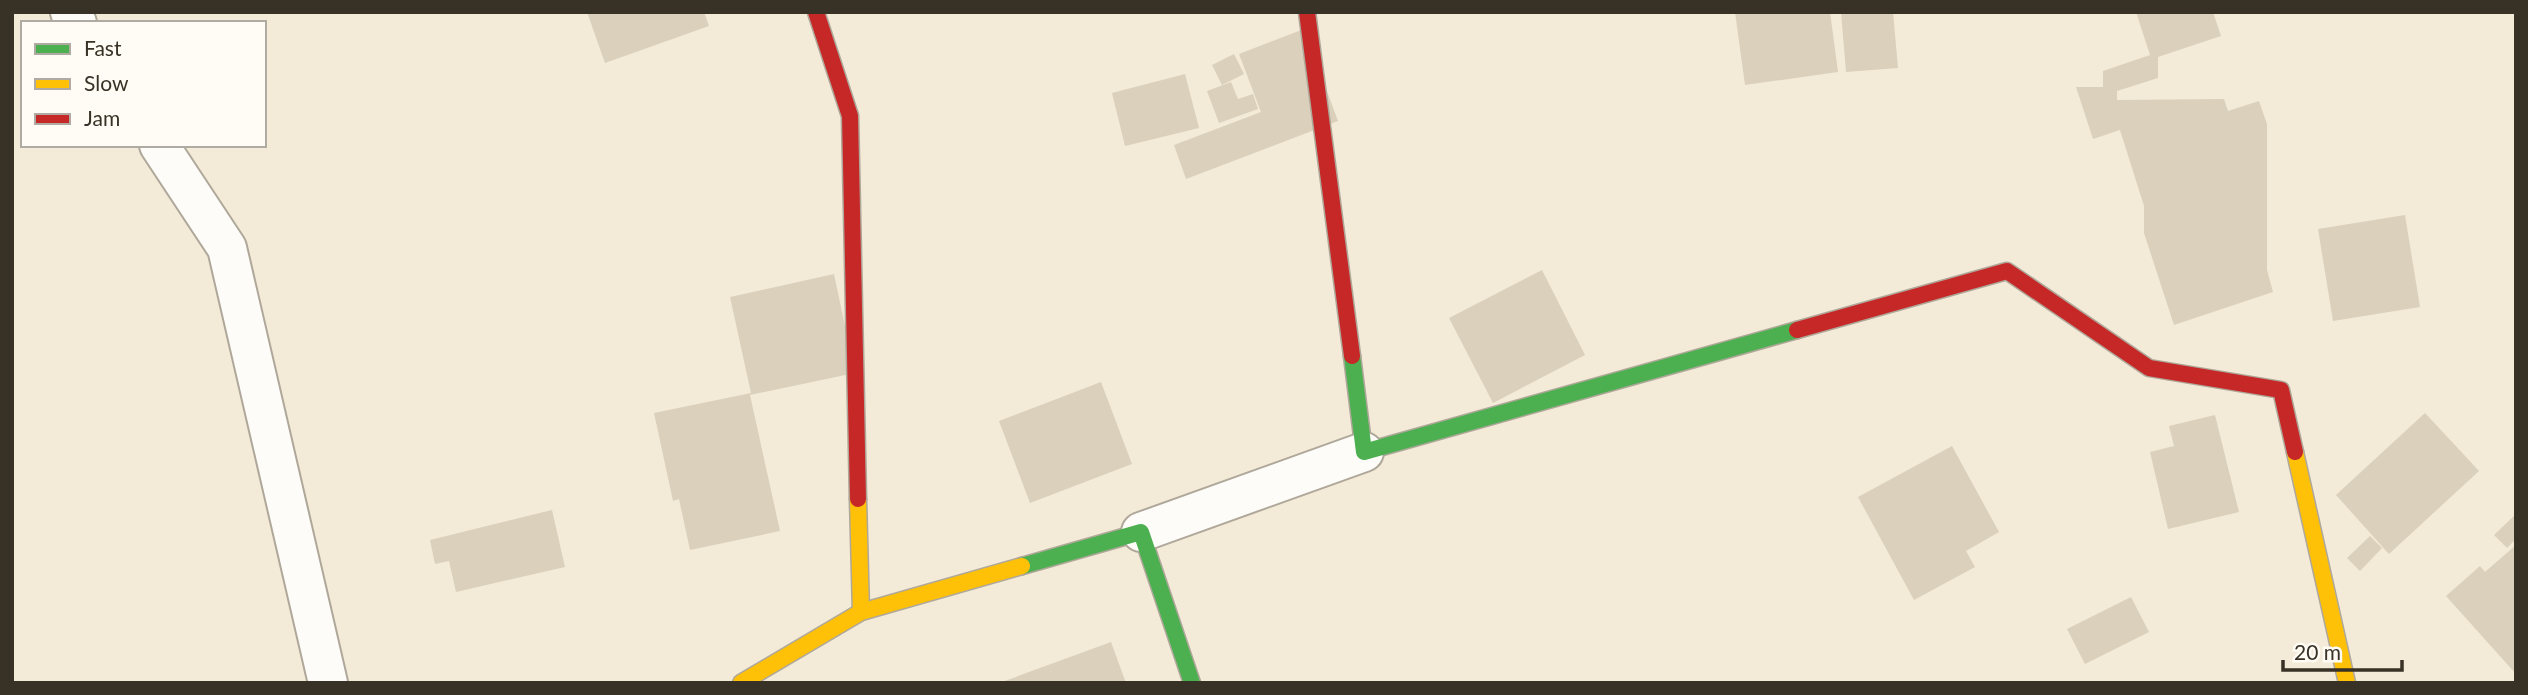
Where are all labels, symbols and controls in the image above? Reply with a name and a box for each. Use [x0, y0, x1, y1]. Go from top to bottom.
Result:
legend [21, 21, 266, 147]
text: Fast [84, 35, 122, 60]
text: Slow [84, 70, 129, 95]
text: Jam [84, 105, 120, 130]
scale bar [2283, 628, 2402, 672]
text: 20 m [2294, 639, 2341, 664]

